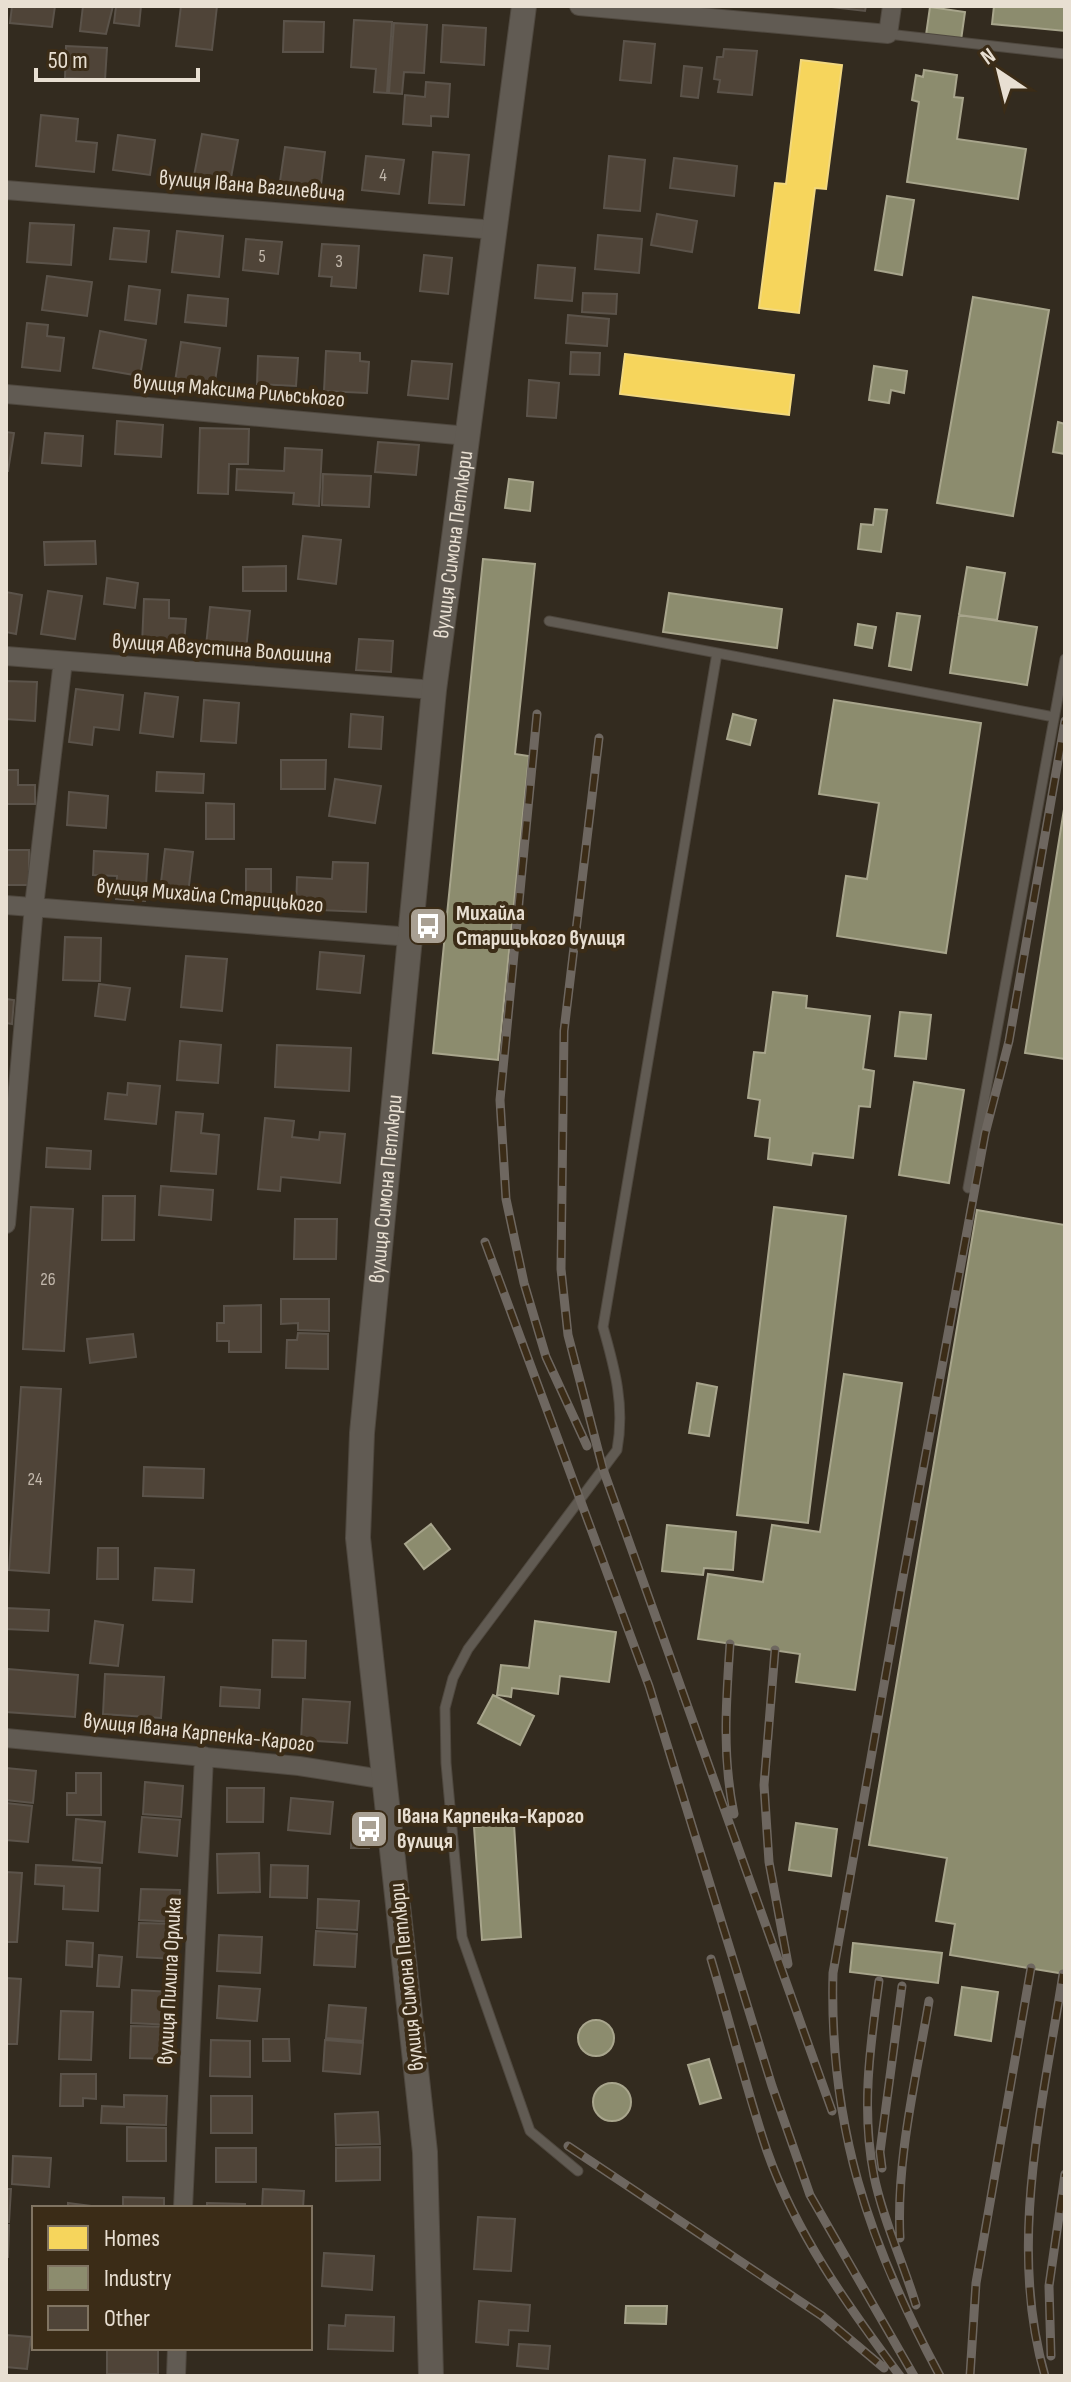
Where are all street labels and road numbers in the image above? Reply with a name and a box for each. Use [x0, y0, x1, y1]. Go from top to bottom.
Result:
street label: вулиця Івана Вагилевича [158, 164, 346, 208]
street label: вулиця Максима Рильського [132, 368, 346, 414]
street label: вулиця Симона Петлюри [427, 449, 479, 640]
street label: вулиця Августина Волошина [111, 628, 333, 670]
street label: вулиця Михайла Старицького [95, 873, 325, 919]
street label: вулиця Симона Петлюри [363, 1093, 408, 1284]
street label: вулиця Івана Карпенка-Карого [82, 1707, 316, 1759]
street label: вулиця Симона Петлюри [384, 1882, 430, 2072]
street label: вулиця Пилипа Орлика [152, 1897, 188, 2065]

